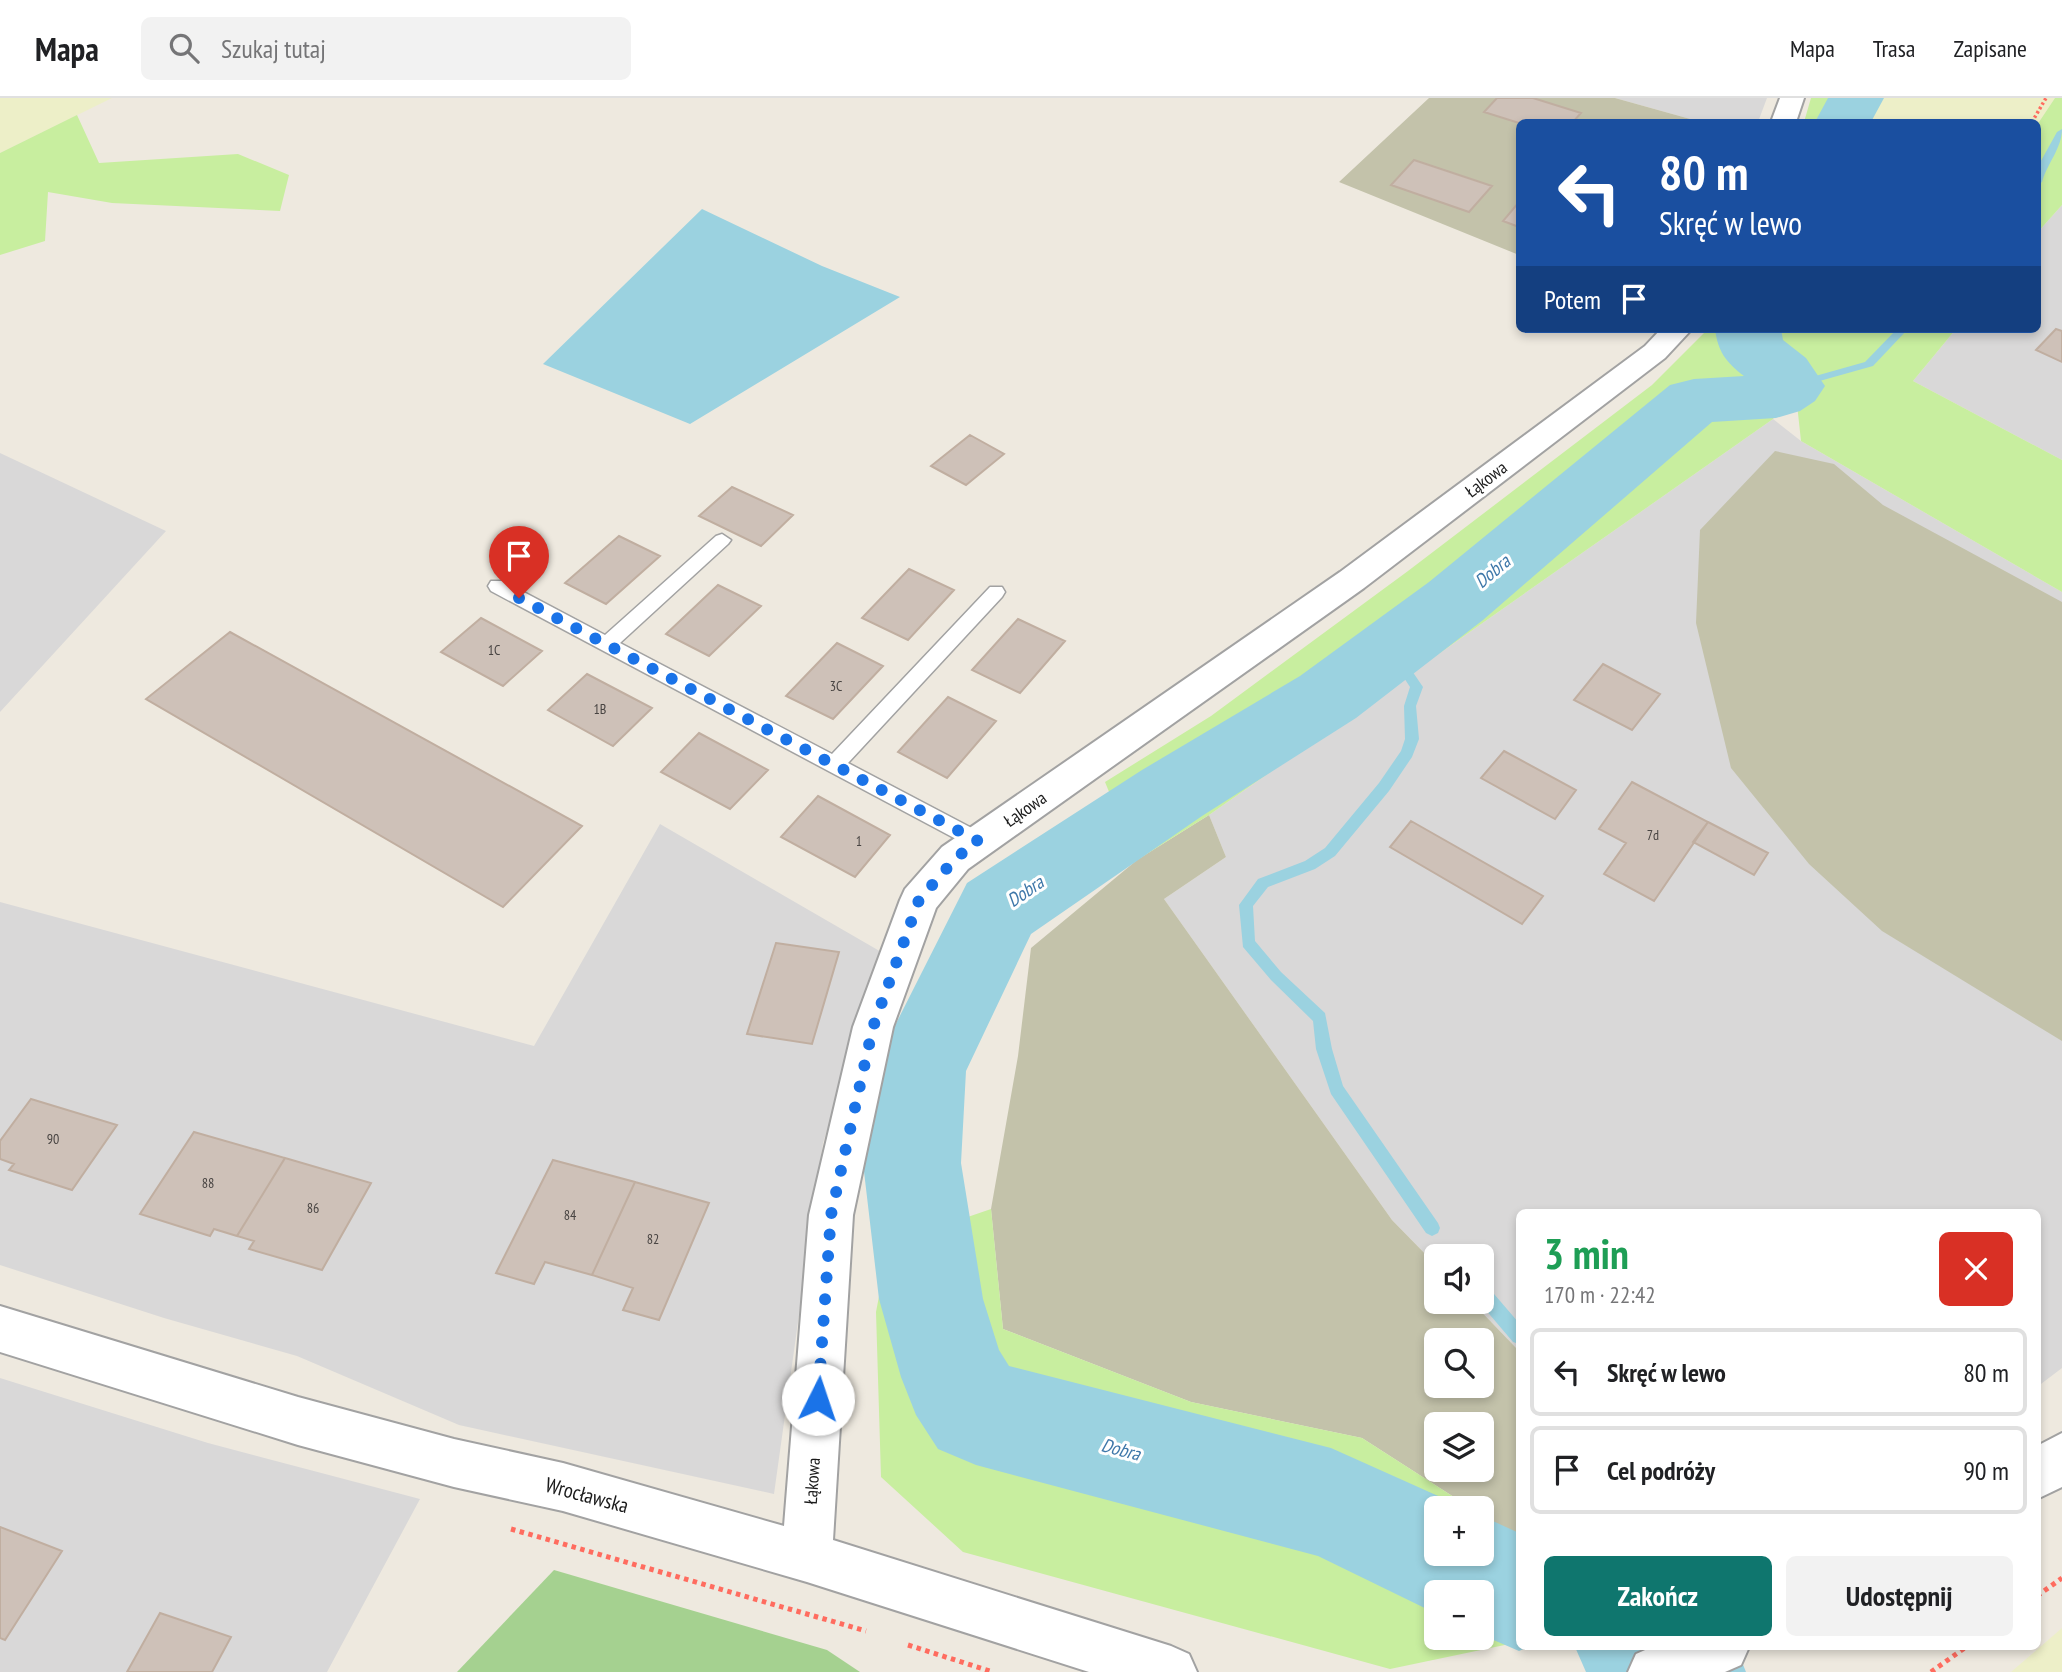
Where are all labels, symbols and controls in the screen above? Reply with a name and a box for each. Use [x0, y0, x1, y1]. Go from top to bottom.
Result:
search box [141, 17, 631, 80]
text: Mapa [35, 27, 99, 70]
icon: search [165, 29, 203, 67]
text: Szukaj tutaj [221, 32, 326, 65]
text: Mapa [1790, 33, 1835, 64]
text: Trasa [1873, 33, 1915, 64]
text: Zapisane [1953, 33, 2027, 64]
text: 80 m [1659, 140, 1748, 204]
icon: left [1544, 147, 1635, 238]
text: Skręć w lewo [1659, 202, 1802, 244]
icon: arrive [1615, 280, 1653, 318]
text: Potem [1544, 283, 1601, 316]
street label: Łąkowa [1460, 456, 1512, 502]
pin [489, 526, 549, 598]
icon: arrive [500, 537, 538, 575]
water label: Dobra [1469, 548, 1516, 593]
house number: 1C [488, 641, 501, 659]
house number: 3C [830, 677, 843, 695]
house number: 1B [594, 700, 606, 718]
street label: Łąkowa [999, 786, 1051, 832]
house number: 7d [1647, 826, 1659, 844]
house number: 1 [856, 832, 862, 850]
water label: Dobra [1002, 869, 1049, 912]
house number: 90 [47, 1130, 59, 1148]
house number: 88 [202, 1174, 214, 1192]
house number: 86 [307, 1199, 319, 1217]
house number: 84 [564, 1206, 577, 1224]
text: 3 min [1544, 1226, 1629, 1281]
house number: 82 [647, 1230, 659, 1248]
button: close [1939, 1232, 2013, 1306]
map controls [1424, 1244, 1494, 1650]
button: sound [1424, 1244, 1494, 1314]
text: 170 m · 22:42 [1544, 1280, 1656, 1309]
button: search [1424, 1328, 1494, 1398]
icon: left [1548, 1353, 1586, 1391]
text: Skręć w lewo [1607, 1356, 1726, 1389]
text: 80 m [1963, 1356, 2009, 1389]
position arrow [781, 1362, 855, 1436]
button: layers [1424, 1412, 1494, 1482]
water label: Dobra [1099, 1432, 1144, 1466]
icon: arrive [1548, 1451, 1586, 1489]
text: Cel podróży [1607, 1454, 1715, 1487]
text: 90 m [1963, 1454, 2009, 1487]
street label: Łąkowa [799, 1457, 825, 1505]
street label: Wrocławska [542, 1471, 632, 1519]
button: + [1424, 1496, 1494, 1566]
button: Zakończ [1544, 1556, 1772, 1636]
button: Udostępnij [1786, 1556, 2013, 1636]
button: − [1424, 1580, 1494, 1650]

